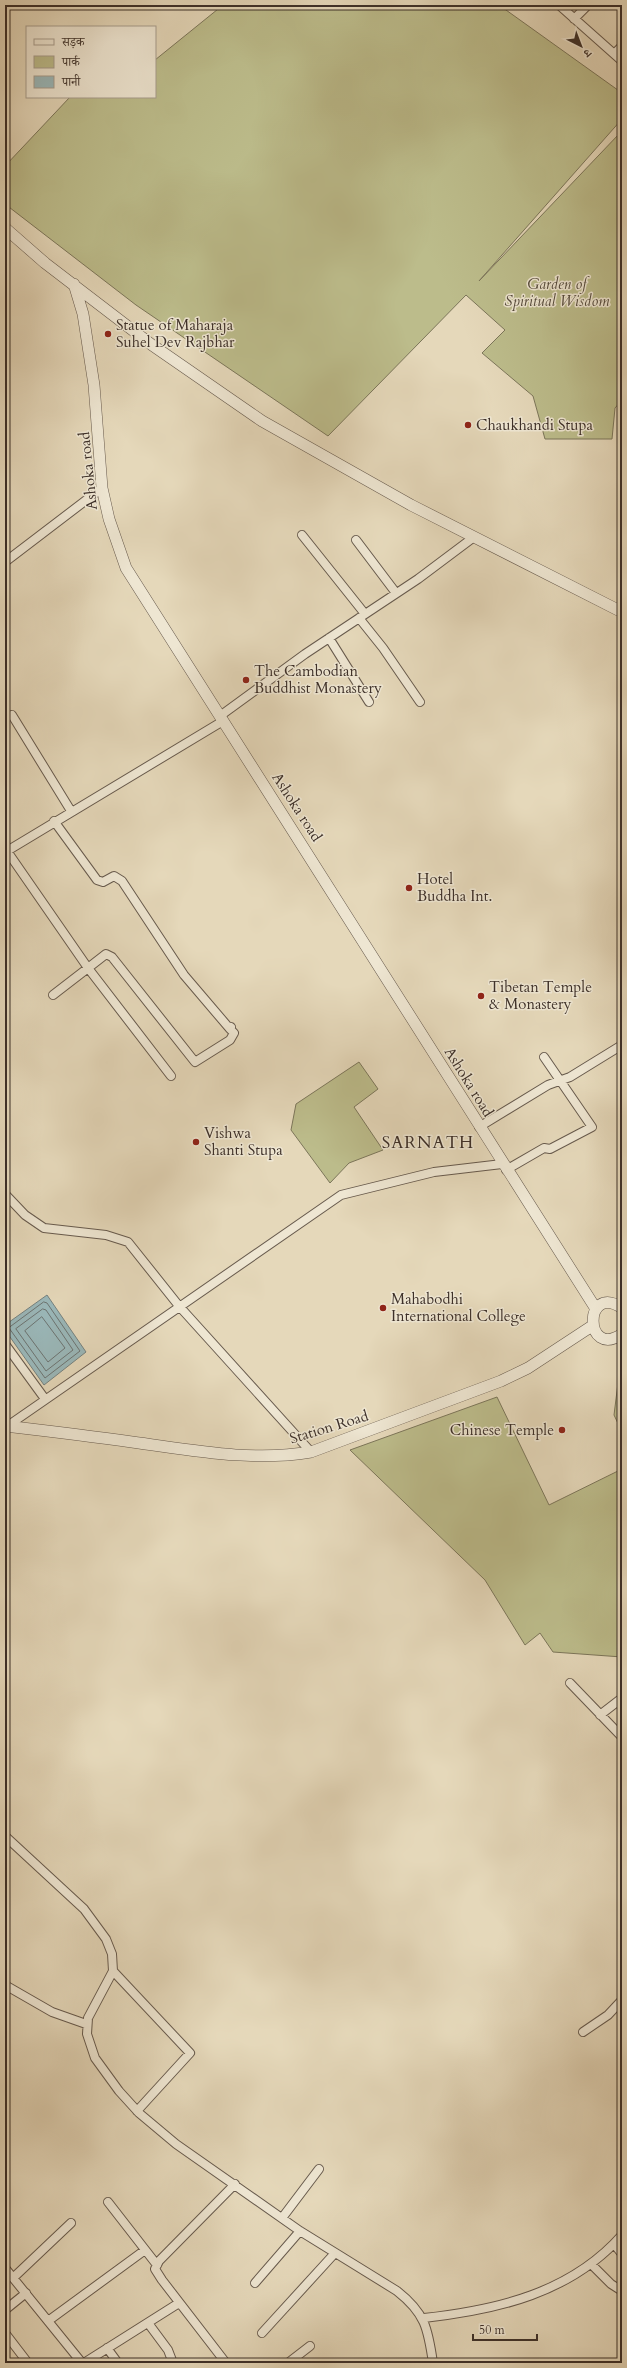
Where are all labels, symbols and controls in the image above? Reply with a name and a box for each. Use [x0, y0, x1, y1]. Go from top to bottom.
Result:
legend [26, 26, 156, 98]
north arrow [561, 26, 601, 66]
text: सड़क [61, 34, 86, 50]
text: उ [579, 45, 595, 61]
text: पार्क [61, 54, 81, 70]
text: पानी [61, 74, 81, 90]
park label: Garden of Spiritual Wisdom [504, 274, 610, 311]
place label: Statue of Maharaja Suhel Dev Rajbhar [116, 315, 235, 352]
marker: Statue of Maharaja Suhel Dev Rajbhar [103, 329, 113, 339]
place label: Chaukhandi Stupa [476, 415, 593, 435]
marker: Chaukhandi Stupa [463, 420, 473, 430]
street label: Ashoka road [74, 431, 102, 511]
place label: The Cambodian Buddhist Monastery [254, 661, 382, 698]
marker: The Cambodian Buddhist Monastery [241, 675, 251, 685]
street label: Ashoka road [267, 769, 327, 845]
place label: Hotel Buddha Int. [417, 869, 492, 906]
marker: Hotel Buddha Int. [404, 883, 414, 893]
place label: Tibetan Temple & Monastery [489, 977, 592, 1014]
marker: Tibetan Temple & Monastery [476, 991, 486, 1001]
street label: Ashoka road [440, 1043, 498, 1121]
place label: Vishwa Shanti Stupa [204, 1123, 283, 1160]
district label: SARNATH [382, 1131, 474, 1154]
marker: Vishwa Shanti Stupa [191, 1137, 201, 1147]
place label: Mahabodhi International College [391, 1289, 526, 1326]
marker: Mahabodhi International College [378, 1303, 388, 1313]
street label: Station Road [287, 1406, 371, 1448]
place label: Chinese Temple [450, 1420, 554, 1440]
marker: Chinese Temple [557, 1425, 567, 1435]
scale bar [473, 2316, 537, 2342]
text: 50 m [479, 2322, 506, 2338]

